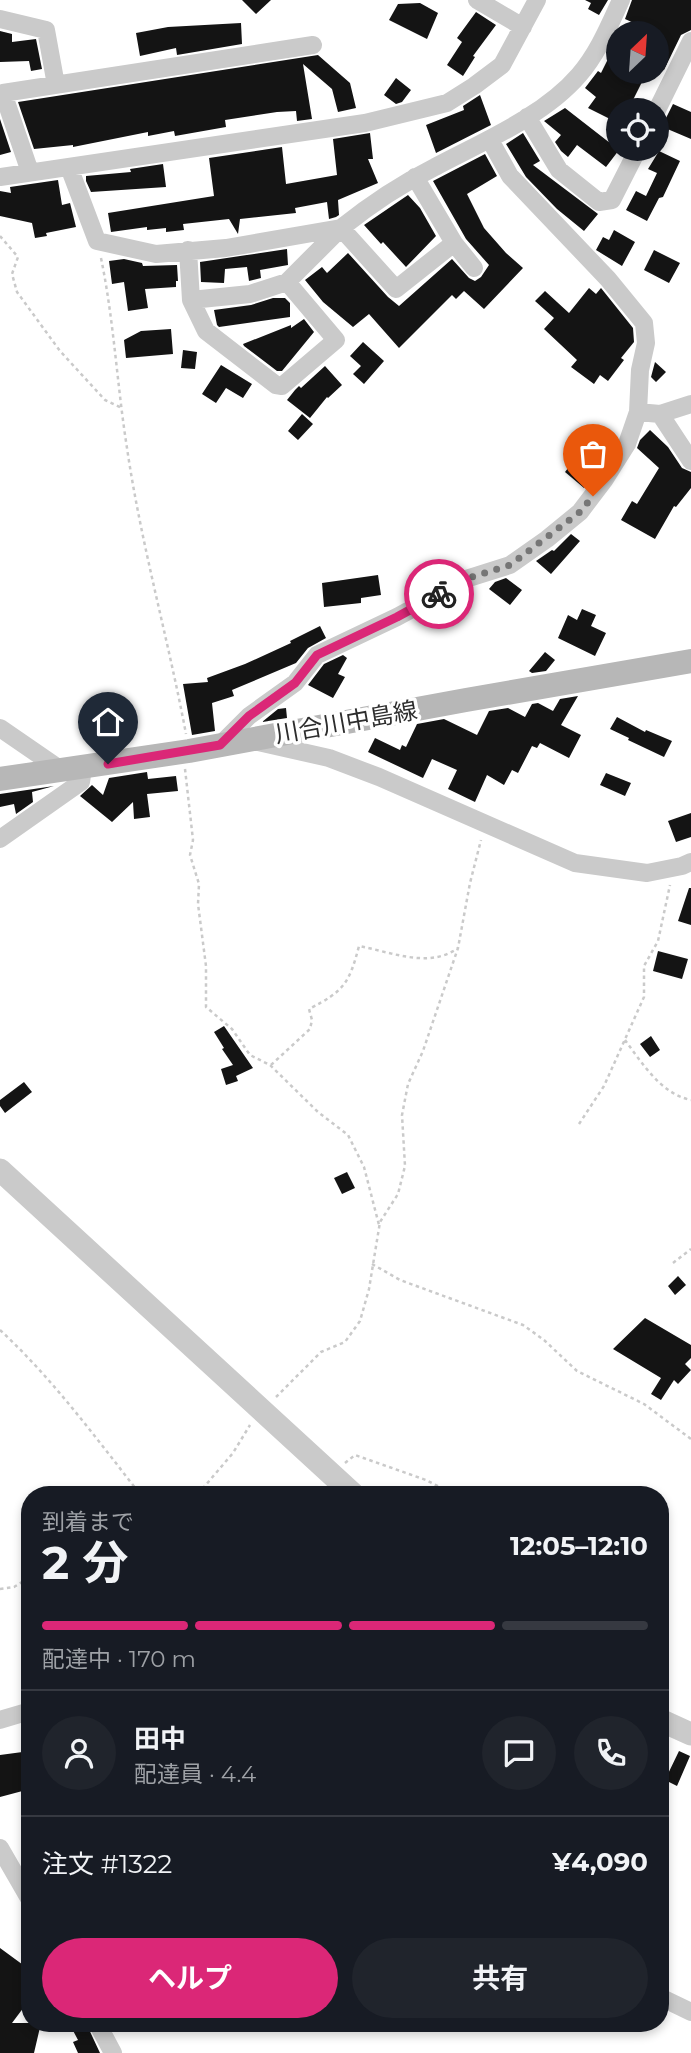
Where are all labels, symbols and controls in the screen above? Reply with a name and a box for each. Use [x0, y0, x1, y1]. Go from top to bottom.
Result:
north arrow [606, 21, 668, 84]
map controls [606, 21, 669, 161]
button: locate [606, 98, 669, 161]
pin [563, 424, 623, 496]
icon: bag [574, 435, 612, 473]
courier [404, 559, 474, 629]
icon: bike [420, 575, 458, 613]
pin [78, 692, 138, 764]
street label: 川合川中島線 [273, 695, 419, 749]
icon: home [89, 703, 127, 741]
text: 到着まで [42, 1508, 134, 1536]
text: 12:05–12:10 [510, 1530, 648, 1562]
text: 2 分 [42, 1534, 128, 1591]
text: 配達中 · 170 m [42, 1645, 196, 1673]
button: person [42, 1716, 116, 1790]
button: chat [482, 1716, 556, 1790]
button: phone [574, 1716, 648, 1790]
text: 田中 [134, 1723, 186, 1755]
text: 配達員 · 4.4 [134, 1760, 256, 1788]
text: ¥4,090 [552, 1846, 648, 1878]
text: 注文 #1322 [42, 1848, 172, 1880]
button: ヘルプ [42, 1938, 338, 2018]
button: 共有 [352, 1938, 648, 2018]

